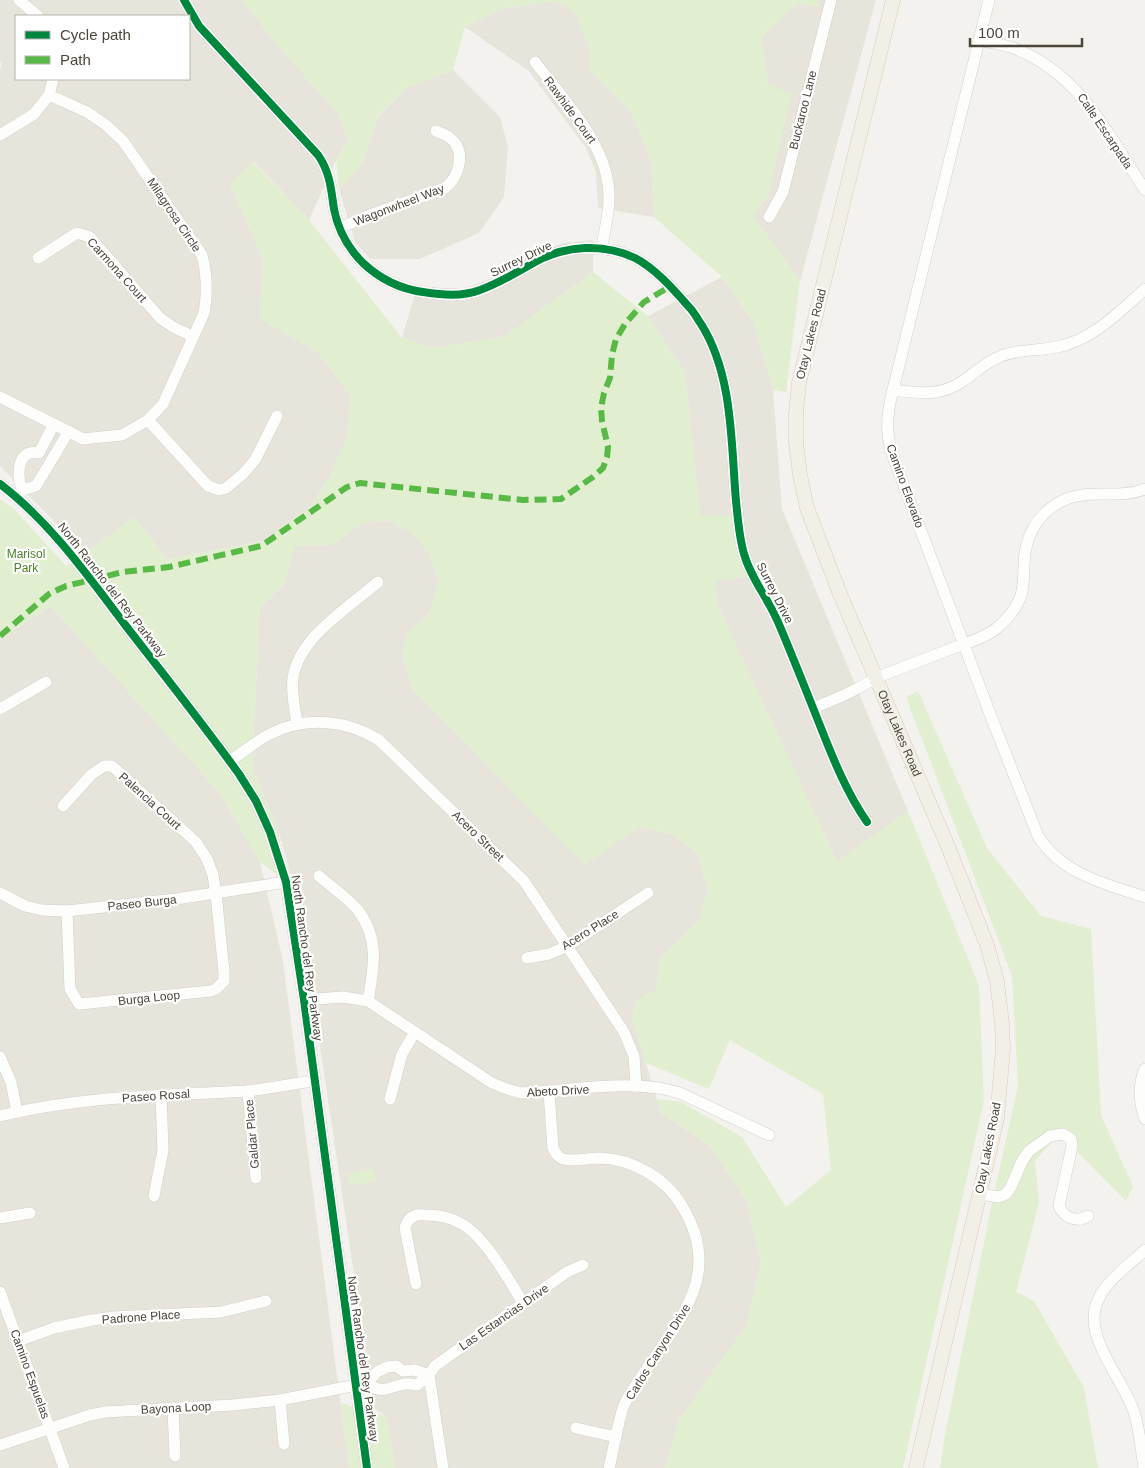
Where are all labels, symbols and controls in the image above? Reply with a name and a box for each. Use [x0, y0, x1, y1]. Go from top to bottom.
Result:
legend [15, 15, 190, 80]
scale bar [970, 15, 1082, 47]
text: 100 m [978, 24, 1020, 41]
text: Cycle path [60, 26, 131, 43]
text: Path [60, 51, 91, 68]
street label: Buckaroo Lane [786, 69, 820, 151]
street label: Rawhide Court [541, 74, 599, 147]
street label: Calle Escarpada [1075, 91, 1136, 172]
street label: Milagrosa Circle [144, 175, 204, 255]
street label: Wagonwheel Way [352, 181, 446, 229]
street label: Carmona Court [84, 235, 150, 306]
street label: Surrey Drive [488, 238, 554, 280]
street label: Otay Lakes Road [793, 287, 829, 381]
street label: Camino Elevado [883, 442, 927, 530]
street label: North Rancho del Rey Parkway [55, 520, 169, 660]
park label: Marisol Park [7, 547, 45, 575]
street label: Surrey Drive [754, 560, 797, 626]
street label: Otay Lakes Road [875, 688, 924, 779]
street label: Palencia Court [116, 769, 184, 833]
street label: Acero Street [449, 808, 507, 865]
street label: North Rancho del Rey Parkway [288, 874, 326, 1042]
street label: Paseo Burga [107, 892, 178, 914]
street label: Acero Place [559, 907, 621, 953]
street label: Burga Loop [117, 988, 181, 1008]
street label: Abeto Drive [526, 1082, 590, 1100]
street label: Paseo Rosal [122, 1087, 190, 1105]
street label: Galdar Place [242, 1099, 262, 1169]
street label: Otay Lakes Road [972, 1101, 1004, 1195]
street label: North Rancho del Rey Parkway [344, 1275, 382, 1443]
street label: Las Estancias Drive [457, 1281, 552, 1353]
street label: Carlos Canyon Drive [623, 1301, 693, 1403]
street label: Padrone Place [101, 1307, 181, 1327]
street label: Camino Espuelas [7, 1327, 53, 1421]
street label: Bayona Loop [140, 1399, 212, 1417]

